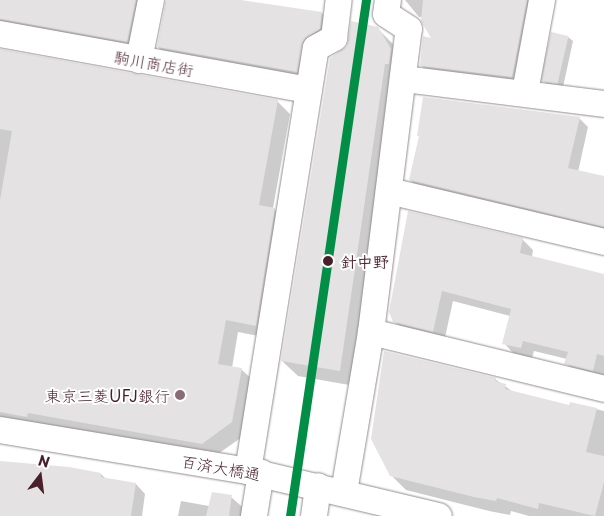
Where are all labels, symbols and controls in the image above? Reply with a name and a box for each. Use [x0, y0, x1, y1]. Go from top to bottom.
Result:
street label: 駒川商店街 [113, 47, 195, 79]
place label: 針中野 [341, 251, 389, 271]
marker: 針中野 [319, 252, 337, 270]
place label: 東京三菱UFJ銀行 [45, 385, 170, 405]
marker: 東京三菱UFJ銀行 [174, 389, 186, 401]
text: N [36, 449, 52, 473]
north arrow [15, 451, 65, 501]
street label: 百済大橋通 [180, 451, 262, 483]

